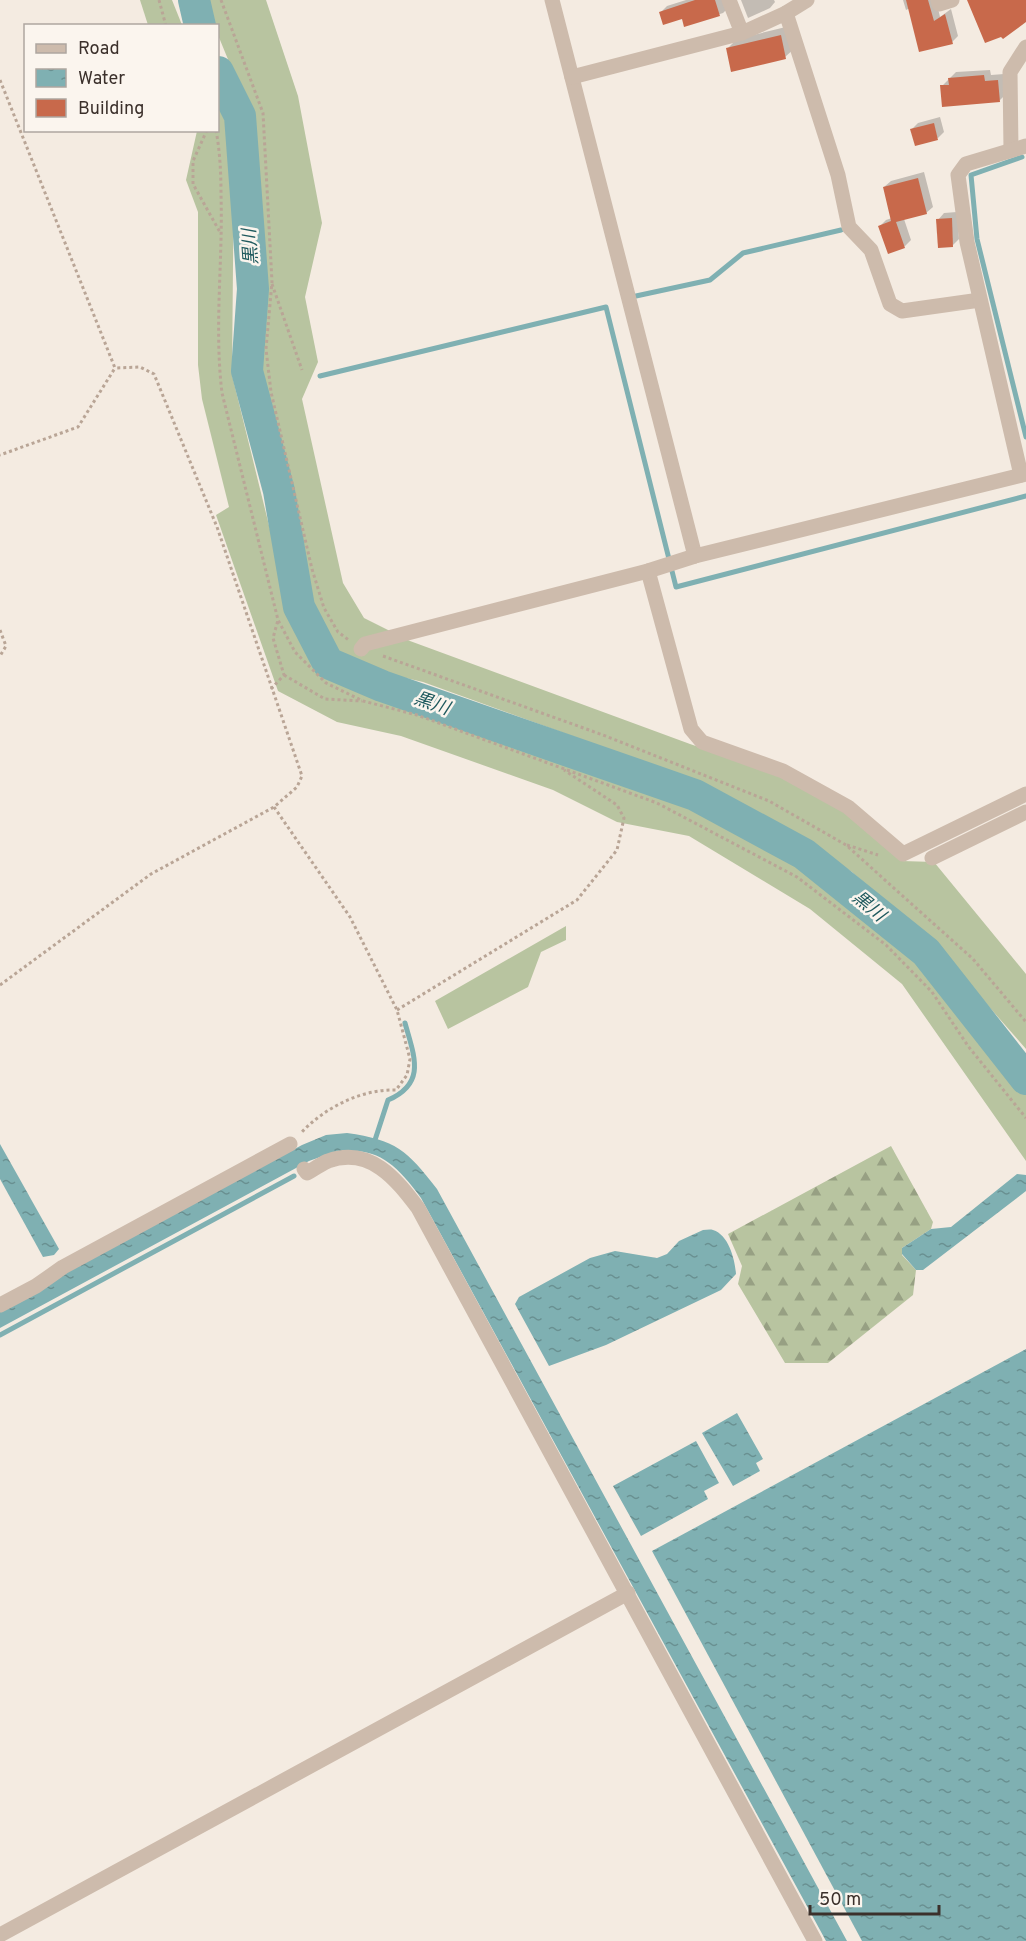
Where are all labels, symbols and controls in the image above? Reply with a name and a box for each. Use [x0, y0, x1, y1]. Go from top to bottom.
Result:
legend [24, 24, 219, 132]
text: Road [78, 38, 120, 61]
text: Water [78, 68, 125, 91]
text: Building [78, 98, 144, 121]
water label: 黒川 [239, 226, 264, 266]
water label: 黒川 [411, 688, 454, 722]
water label: 黒川 [847, 887, 891, 929]
scale bar [810, 1878, 939, 1916]
text: 50 m [819, 1889, 861, 1912]

